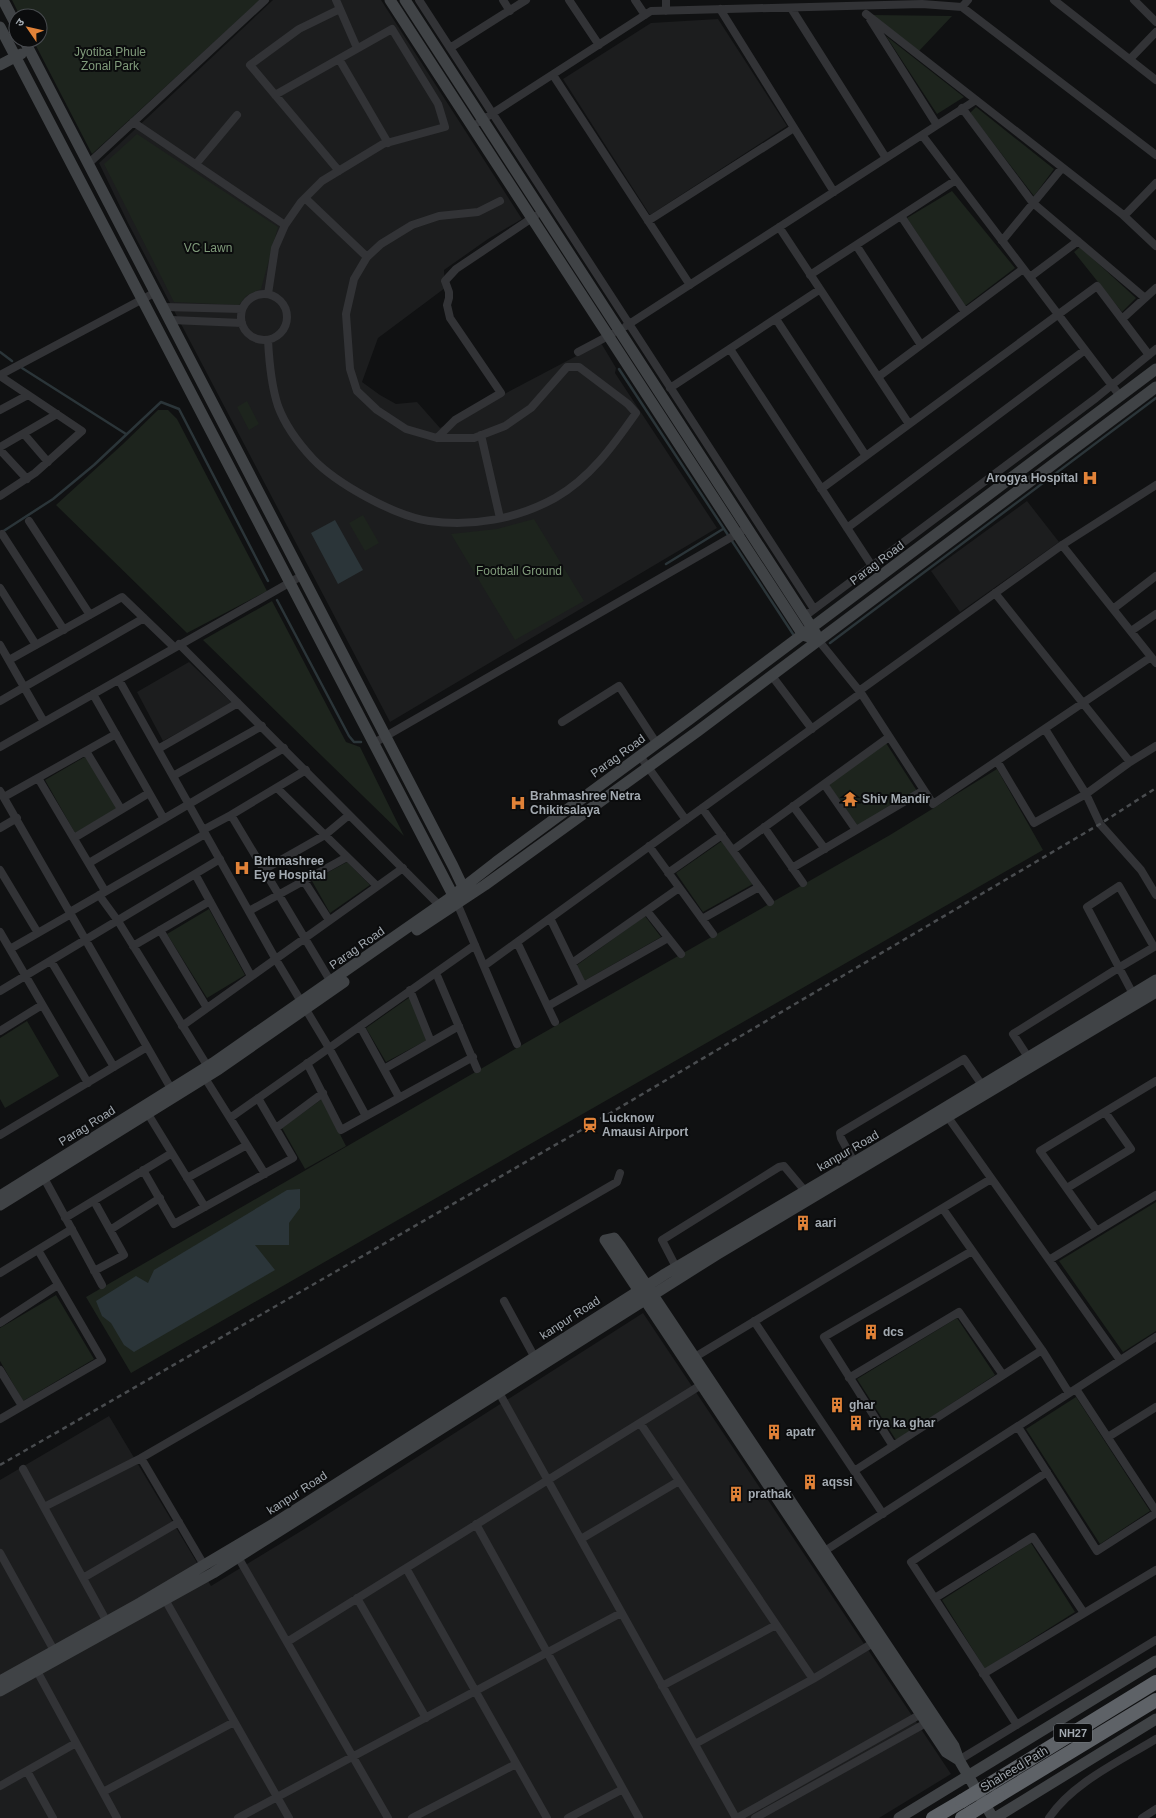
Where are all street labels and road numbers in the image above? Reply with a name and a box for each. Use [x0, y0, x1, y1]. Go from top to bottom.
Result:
street label: Parag Road [847, 538, 907, 588]
street label: Parag Road [588, 732, 648, 780]
street label: Parag Road [327, 924, 387, 972]
street label: Parag Road [56, 1103, 118, 1149]
street label: kanpur Road [815, 1128, 881, 1174]
street label: kanpur Road [537, 1293, 603, 1343]
street label: kanpur Road [264, 1468, 330, 1518]
road number: NH27 [1054, 1724, 1092, 1742]
street label: Shaheed Path [978, 1743, 1050, 1795]

